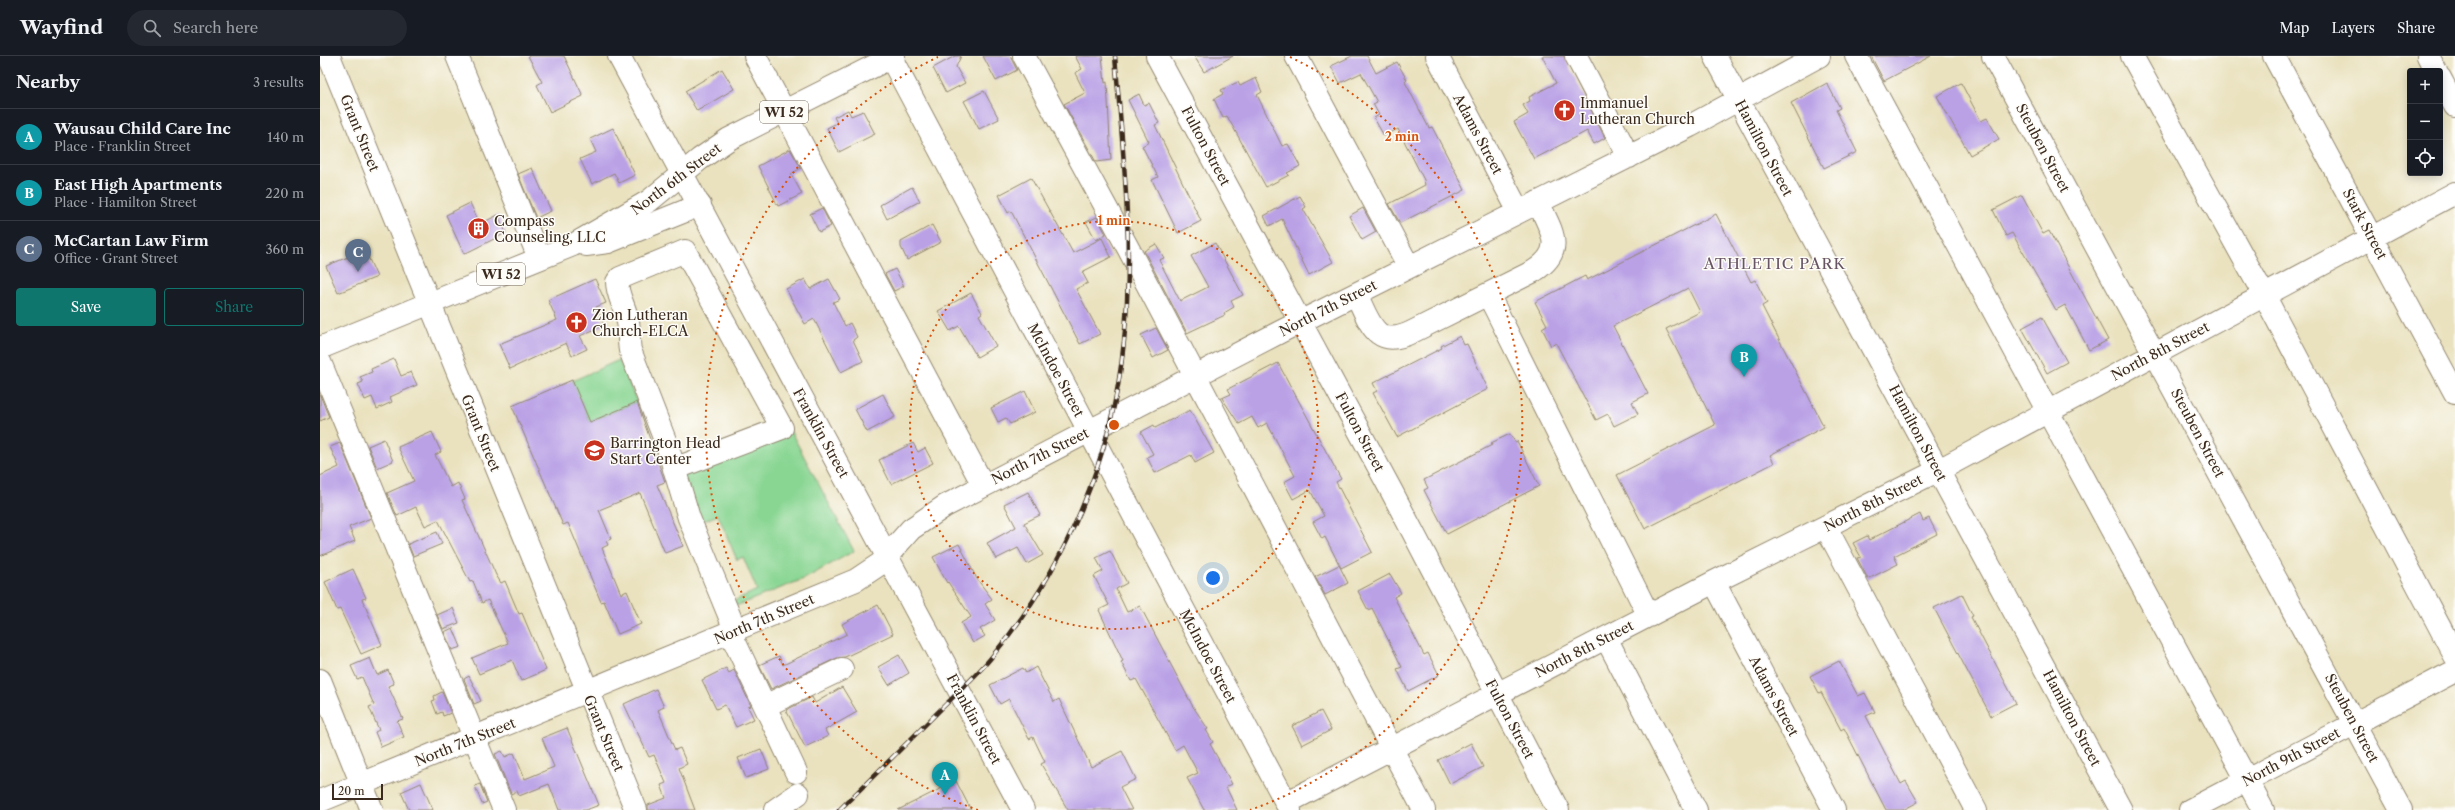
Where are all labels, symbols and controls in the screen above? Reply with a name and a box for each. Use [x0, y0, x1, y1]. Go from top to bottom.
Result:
search box [127, 10, 407, 46]
text: Wayfind [20, 16, 103, 39]
icon: search [141, 17, 163, 39]
text: Search here [173, 18, 258, 37]
text: Map [2279, 19, 2309, 37]
text: Layers [2331, 19, 2375, 37]
text: Share [2397, 19, 2435, 37]
map controls [2407, 68, 2443, 176]
button: + [2407, 68, 2443, 104]
text: Nearby [16, 72, 80, 92]
text: 3 results [253, 74, 304, 90]
street label: Adams Street [1449, 90, 1507, 177]
street label: Grant Street [336, 92, 384, 174]
place label: Immanuel Lutheran Church [1580, 94, 1695, 128]
street label: Hamilton Street [1731, 97, 1797, 199]
church icon: Immanuel Lutheran Church [1551, 98, 1577, 124]
street label: Steuben Street [2012, 100, 2074, 196]
road number: WI 52 [760, 101, 808, 123]
street label: Fulton Street [1177, 103, 1235, 189]
button: − [2407, 104, 2443, 140]
text: Wausau Child Care Inc [54, 119, 231, 138]
text: A [24, 129, 34, 145]
text: 140 m [267, 129, 304, 145]
text: 2 min [1385, 129, 1420, 144]
text: Place · Franklin Street [54, 138, 191, 154]
street label: North 6th Street [627, 139, 725, 219]
button: locate [2407, 140, 2443, 176]
text: East High Apartments [54, 175, 222, 194]
text: B [24, 185, 34, 201]
text: 220 m [265, 185, 304, 201]
street label: Stark Street [2339, 185, 2391, 263]
text: Place · Hamilton Street [54, 194, 197, 210]
place label: Compass Counseling, LLC [494, 212, 606, 246]
text: 1 min [1098, 213, 1131, 228]
building icon: Compass Counseling, LLC [465, 216, 491, 242]
text: McCartan Law Firm [54, 231, 209, 250]
pin: C [345, 239, 371, 272]
text: C [24, 241, 34, 257]
text: 360 m [265, 241, 304, 257]
text: Office · Grant Street [54, 250, 178, 266]
district label: ATHLETIC PARK [1703, 254, 1847, 273]
road number: WI 52 [477, 263, 525, 285]
street label: North 7th Street [1276, 276, 1380, 340]
button: Save [16, 288, 156, 326]
button: Share [164, 288, 304, 326]
place label: Zion Lutheran Church-ELCA [592, 306, 689, 340]
church icon: Zion Lutheran Church-ELCA [564, 310, 590, 336]
street label: North 8th Street [2108, 318, 2212, 384]
street label: McIndoe Street [1024, 320, 1088, 420]
pin: B [1731, 344, 1757, 377]
street label: Hamilton Street [1885, 382, 1951, 484]
street label: Franklin Street [789, 385, 853, 481]
street label: Steuben Street [2167, 385, 2229, 481]
street label: Fulton Street [1331, 389, 1389, 475]
street label: Grant Street [457, 392, 505, 474]
centre of rings [1107, 418, 1121, 432]
street label: North 7th Street [988, 424, 1092, 488]
place label: Barrington Head Start Center [610, 434, 721, 468]
school or university icon: Barrington Head Start Center [582, 438, 608, 464]
street label: North 8th Street [1821, 470, 1925, 536]
your location [1203, 568, 1223, 588]
street label: North 7th Street [711, 590, 817, 648]
street label: McIndoe Street [1176, 606, 1240, 706]
street label: North 8th Street [1532, 616, 1636, 682]
street label: Adams Street [1745, 652, 1803, 739]
street label: Hamilton Street [2039, 667, 2105, 769]
street label: Steuben Street [2321, 670, 2383, 766]
street label: Franklin Street [943, 671, 1005, 767]
street label: Fulton Street [1481, 676, 1539, 762]
street label: Grant Street [580, 692, 628, 774]
street label: North 7th Street [412, 714, 518, 770]
street label: North 9th Street [2239, 724, 2343, 790]
pin: A [932, 762, 958, 795]
scale bar [332, 782, 383, 801]
text: 20 m [338, 784, 364, 798]

